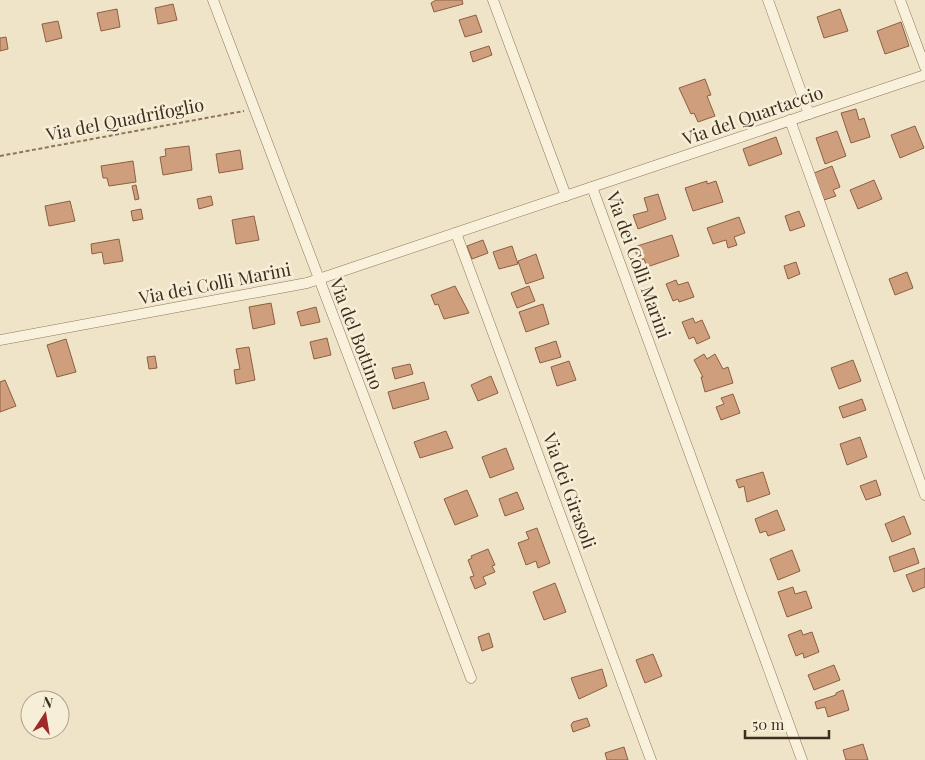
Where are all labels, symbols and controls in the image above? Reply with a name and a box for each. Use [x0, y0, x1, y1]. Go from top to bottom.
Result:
street label: Via del Quartaccio [678, 80, 826, 151]
street label: Via del Quadrifoglio [43, 92, 206, 146]
street label: Via dei Colli Marini [601, 187, 677, 341]
street label: Via dei Colli Marini [136, 256, 293, 310]
street label: Via del Bottino [324, 274, 389, 393]
street label: Via dei Girasoli [538, 428, 602, 552]
north arrow [20, 690, 70, 740]
text: N [41, 691, 55, 712]
scale bar [745, 708, 829, 740]
text: 50 m [752, 714, 785, 734]

